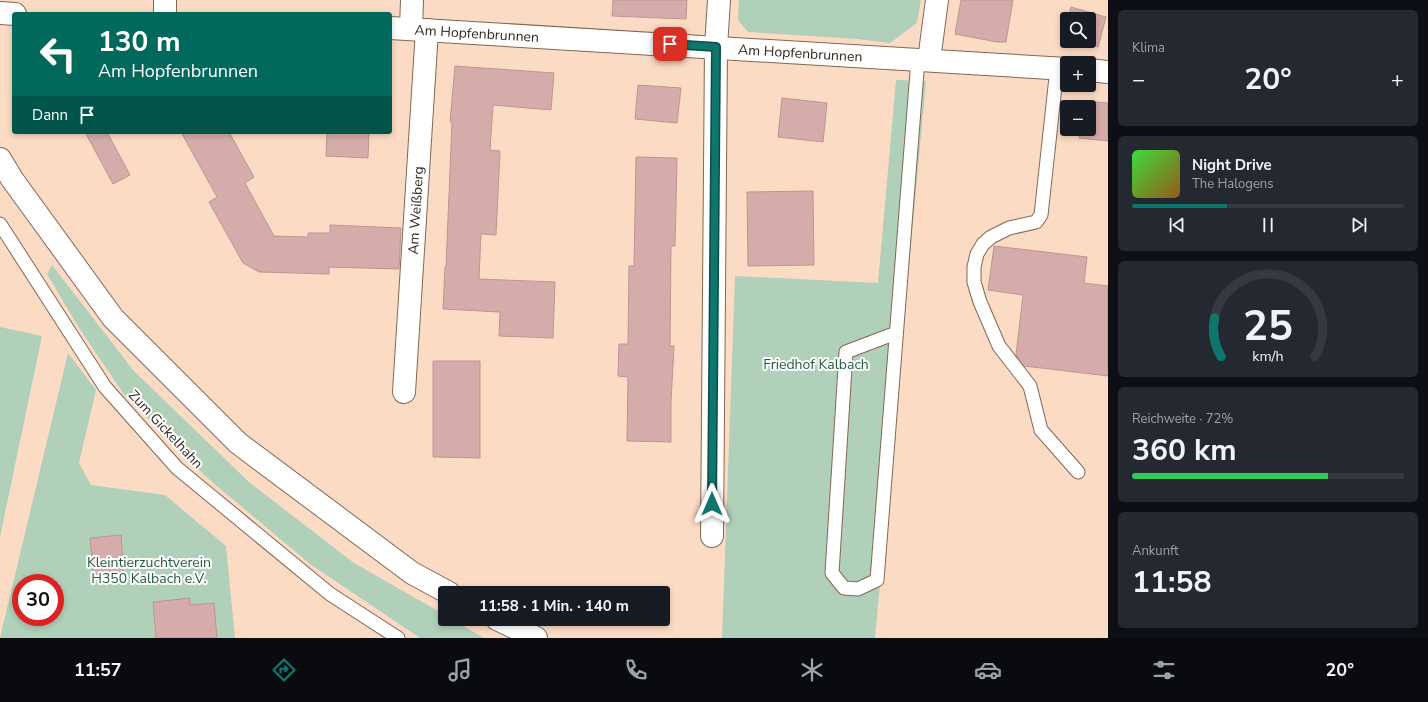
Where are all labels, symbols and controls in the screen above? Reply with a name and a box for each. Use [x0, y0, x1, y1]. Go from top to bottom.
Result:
map controls [1060, 12, 1096, 136]
button: search [1060, 12, 1096, 48]
street label: Am Hopfenbrunnen [414, 21, 540, 47]
text: 130 m [98, 23, 181, 61]
pin [653, 27, 687, 61]
icon: left [32, 28, 84, 80]
icon: arrive [659, 33, 681, 55]
text: Klima [1132, 39, 1165, 57]
street label: Am Hopfenbrunnen [737, 40, 863, 67]
button: + [1060, 56, 1096, 92]
text: Am Hopfenbrunnen [98, 59, 258, 83]
text: 20° [1244, 59, 1292, 100]
text: − [1132, 65, 1145, 95]
text: + [1391, 65, 1404, 95]
button: − [1060, 100, 1096, 136]
icon: arrive [76, 104, 98, 126]
text: Dann [32, 105, 68, 125]
text: Night Drive [1192, 155, 1272, 175]
street label: Am Weißberg [404, 166, 428, 255]
text: The Halogens [1192, 175, 1273, 193]
icon: previous [1166, 214, 1188, 236]
icon: pause [1257, 214, 1279, 236]
icon: next [1348, 214, 1370, 236]
text: 25 [1243, 298, 1293, 355]
text: km/h [1252, 347, 1284, 366]
park label: Friedhof Kalbach [763, 355, 869, 374]
street label: Zum Gickelhahn [124, 386, 207, 473]
text: Reichweite · 72% [1132, 410, 1233, 428]
text: 360 km [1132, 430, 1237, 471]
position arrow [691, 483, 733, 525]
text: Ankunft [1132, 542, 1179, 560]
park label: Kleintierzuchtverein H350 Kalbach e.V. [87, 553, 211, 588]
text: 11:58 [1132, 562, 1211, 603]
speed limit sign: 30 [12, 574, 64, 626]
text: 11:58 · 1 Min. · 140 m [479, 596, 629, 616]
icon: directions [270, 656, 298, 684]
icon: music [446, 656, 474, 684]
icon: phone [622, 656, 650, 684]
icon: climate [798, 656, 826, 684]
icon: car [974, 656, 1002, 684]
icon: filters [1150, 656, 1178, 684]
text: 11:57 [74, 658, 122, 682]
text: 20° [1326, 658, 1354, 682]

